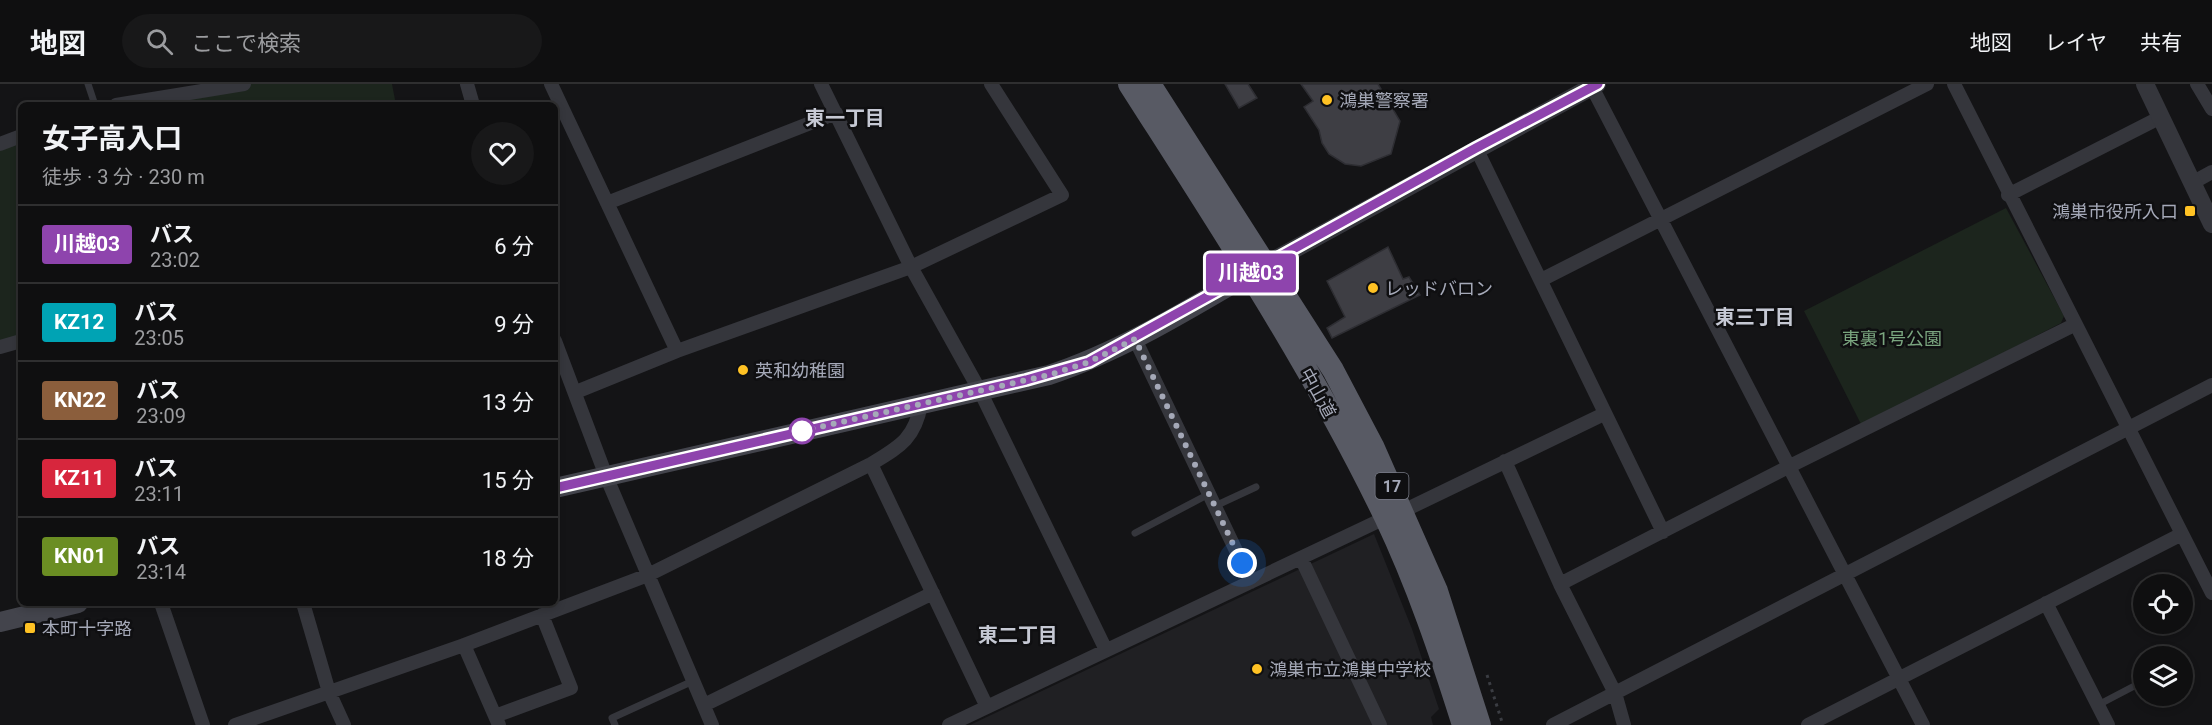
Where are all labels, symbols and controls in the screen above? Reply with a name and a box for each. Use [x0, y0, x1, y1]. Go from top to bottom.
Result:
search box [122, 14, 542, 68]
icon: search [143, 25, 176, 58]
text: 地図 [30, 27, 86, 60]
text: ここで検索 [191, 31, 301, 56]
text: 地図 [1970, 31, 2012, 55]
text: レイヤ [2045, 31, 2107, 55]
text: 共有 [2140, 31, 2182, 55]
place label: 鴻巣警察署 [1339, 90, 1429, 111]
marker: 鴻巣警察署 [1320, 93, 1334, 107]
district label: 東一丁目 [805, 106, 885, 130]
text: 女子高入口 [42, 122, 182, 155]
button: heart [471, 122, 534, 185]
text: 徒歩 · 3 分 · 230 m [42, 165, 205, 189]
place label: 鴻巣市役所入口 [2052, 201, 2178, 222]
marker: 鴻巣市役所入口 [2183, 204, 2197, 218]
text: バス [150, 222, 194, 247]
text: 川越03 [54, 232, 120, 256]
text: 6 分 [494, 234, 534, 259]
text: 23:02 [150, 248, 200, 272]
line badge: 川越03 [1209, 254, 1293, 292]
text: 川越03 [1218, 261, 1284, 285]
place label: レッドバロン [1385, 278, 1493, 299]
marker: レッドバロン [1366, 281, 1380, 295]
text: バス [134, 300, 178, 325]
district label: 東三丁目 [1715, 305, 1795, 329]
text: KZ12 [54, 310, 104, 334]
text: 9 分 [494, 312, 534, 337]
text: 23:05 [134, 326, 184, 350]
park label: 東裏1号公園 [1842, 328, 1942, 349]
place label: 英和幼稚園 [755, 360, 845, 381]
marker: 英和幼稚園 [736, 363, 750, 377]
street label: 中山道 [1296, 364, 1340, 422]
text: バス [136, 378, 180, 403]
text: KN22 [54, 388, 106, 412]
text: 13 分 [482, 390, 534, 415]
text: 23:09 [136, 404, 186, 428]
unlabelled marker [789, 418, 815, 444]
text: バス [134, 456, 178, 481]
text: KZ11 [54, 466, 104, 490]
text: 15 分 [482, 468, 534, 493]
road number: 17 [1376, 473, 1408, 499]
text: 23:11 [134, 482, 184, 506]
text: バス [136, 534, 180, 559]
text: KN01 [54, 544, 106, 568]
text: 18 分 [482, 546, 534, 571]
your location [1227, 548, 1257, 578]
text: 23:14 [136, 560, 186, 584]
map controls [2133, 574, 2193, 706]
button: locate [2133, 574, 2193, 634]
place label: 本町十字路 [42, 618, 132, 639]
marker: 本町十字路 [23, 621, 37, 635]
district label: 東二丁目 [978, 623, 1058, 647]
button: layers [2133, 646, 2193, 706]
place label: 鴻巣市立鴻巣中学校 [1269, 659, 1431, 680]
marker: 鴻巣市立鴻巣中学校 [1250, 662, 1264, 676]

